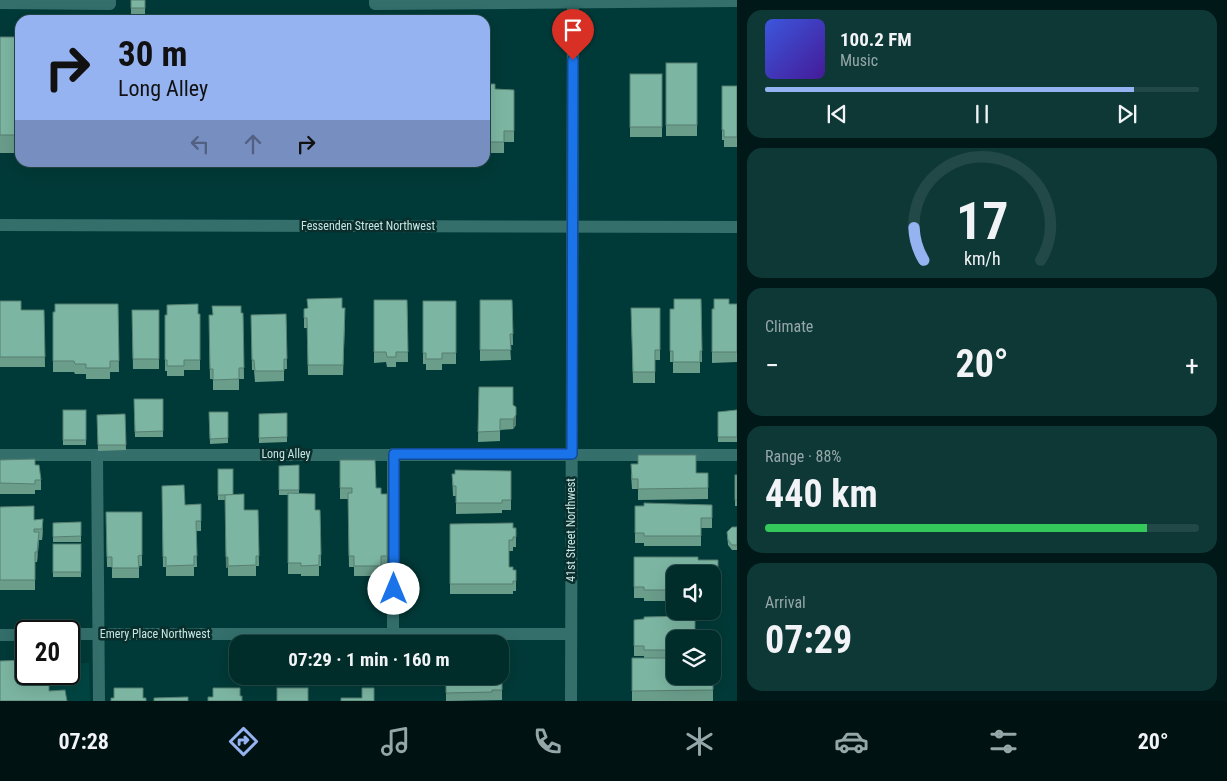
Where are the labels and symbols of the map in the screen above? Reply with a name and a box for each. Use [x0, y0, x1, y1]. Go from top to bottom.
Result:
pin [552, 9, 594, 60]
street label: Fessenden Street Northwest [301, 219, 435, 233]
street label: Long Alley [261, 447, 311, 461]
street label: 41st Street Northwest [564, 478, 578, 582]
position arrow [367, 562, 419, 614]
speed limit sign: 20 [15, 620, 80, 685]
street label: Emery Place Northwest [100, 627, 211, 641]

